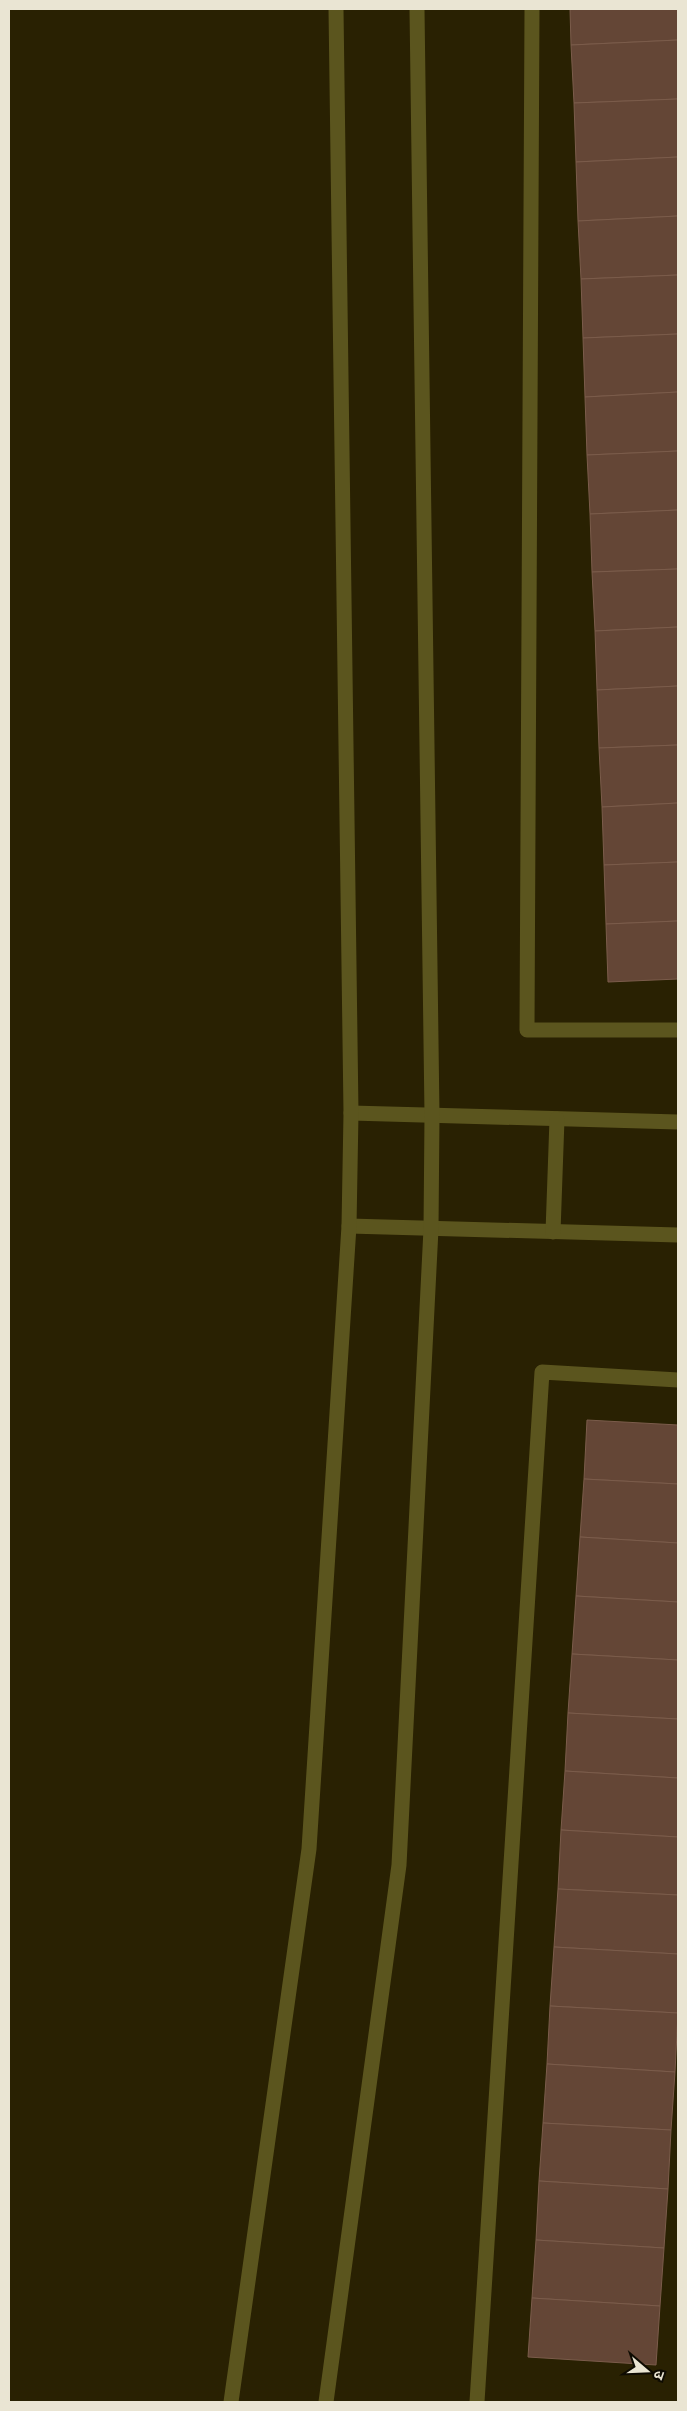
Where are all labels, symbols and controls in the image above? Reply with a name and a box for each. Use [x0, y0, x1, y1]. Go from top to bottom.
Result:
north arrow [622, 2346, 672, 2396]
text: उ [647, 2368, 670, 2383]

